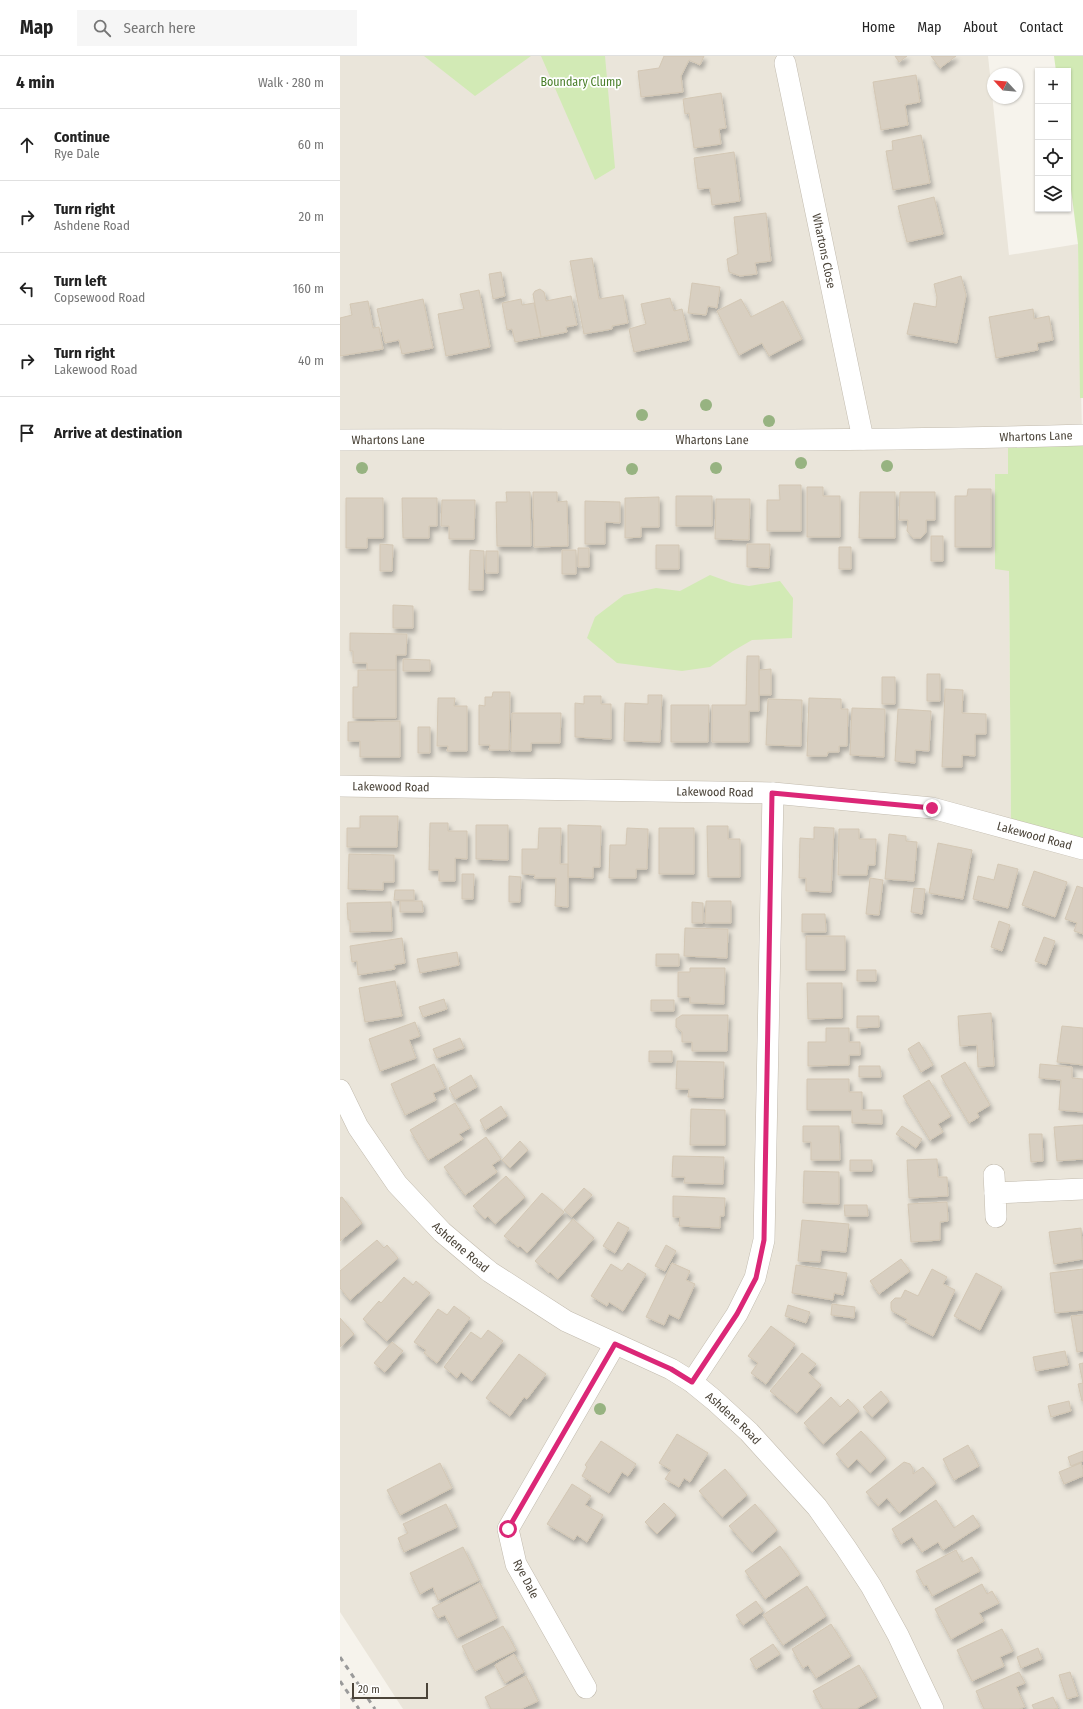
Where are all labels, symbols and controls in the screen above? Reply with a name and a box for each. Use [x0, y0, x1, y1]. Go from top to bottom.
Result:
search box [77, 10, 357, 46]
text: Map [20, 16, 53, 39]
icon: search [91, 17, 113, 39]
text: Search here [123, 19, 196, 37]
text: Home [862, 19, 895, 36]
text: Map [917, 19, 941, 36]
text: About [963, 19, 998, 36]
text: Contact [1020, 19, 1063, 36]
north arrow [987, 68, 1023, 104]
map controls [1035, 68, 1071, 212]
button: + [1035, 68, 1071, 104]
text: 4 min [16, 72, 55, 93]
text: Walk · 280 m [258, 75, 324, 90]
park label: Boundary Clump [540, 75, 622, 89]
button: − [1035, 104, 1071, 140]
text: Continue [54, 128, 110, 146]
icon: ahead [16, 134, 38, 156]
text: 60 m [298, 137, 324, 152]
button: locate [1035, 140, 1071, 176]
text: Rye Dale [54, 146, 100, 161]
button: layers [1035, 176, 1071, 212]
text: Turn right [54, 200, 115, 218]
icon: right [16, 206, 38, 228]
text: 20 m [298, 209, 324, 224]
street label: Whartons Close [809, 212, 839, 290]
text: Ashdene Road [54, 218, 130, 233]
text: Turn left [54, 272, 107, 290]
icon: left [16, 278, 38, 300]
text: 160 m [293, 281, 324, 296]
text: Copsewood Road [54, 290, 145, 305]
text: Turn right [54, 344, 115, 362]
icon: right [16, 350, 38, 372]
text: 40 m [298, 353, 324, 368]
text: Lakewood Road [54, 362, 138, 377]
icon: arrive [16, 422, 38, 444]
text: Arrive at destination [54, 424, 182, 442]
street label: Whartons Lane [999, 428, 1073, 444]
street label: Whartons Lane [351, 433, 425, 447]
street label: Whartons Lane [675, 433, 749, 447]
street label: Lakewood Road [352, 779, 430, 794]
street label: Lakewood Road [676, 784, 754, 800]
route end [923, 799, 941, 817]
street label: Lakewood Road [995, 819, 1074, 853]
street label: Ashdene Road [429, 1219, 492, 1275]
street label: Ashdene Road [703, 1389, 764, 1447]
route start [499, 1520, 517, 1538]
street label: Rye Dale [510, 1557, 542, 1601]
scale bar [352, 1681, 428, 1700]
text: 20 m [358, 1683, 380, 1696]

